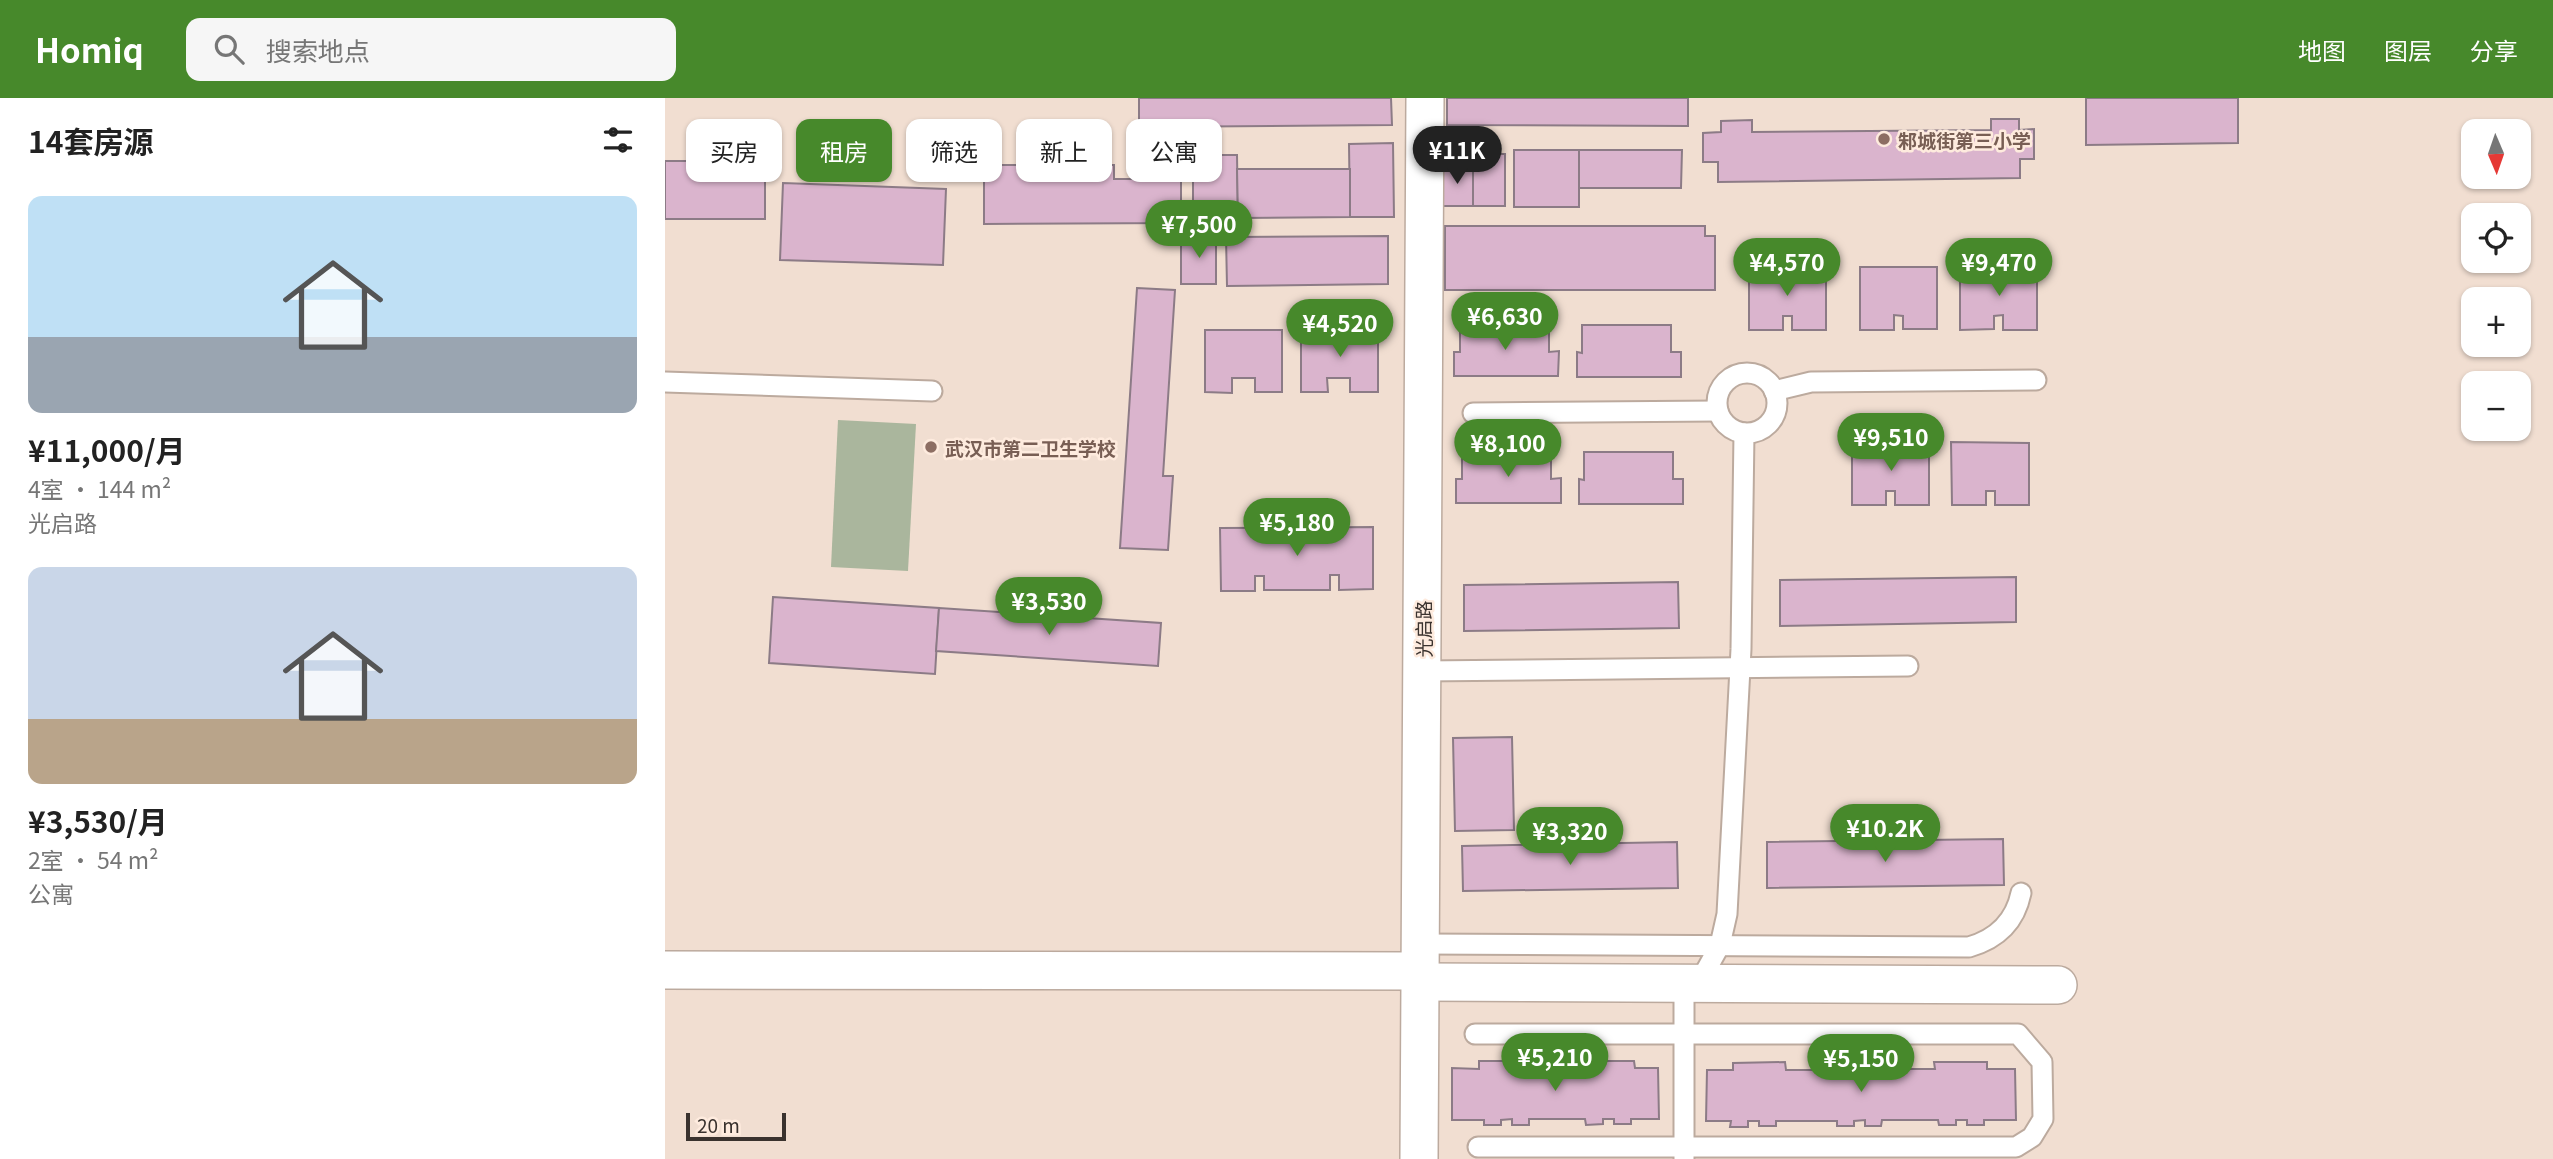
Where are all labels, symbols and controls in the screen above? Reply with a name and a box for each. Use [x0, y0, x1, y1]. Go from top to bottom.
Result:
search box [186, 18, 676, 81]
text: Homiq [35, 25, 144, 73]
icon: search [210, 30, 248, 68]
text: 搜索地点 [266, 31, 370, 68]
text: 地图 [2298, 32, 2346, 67]
text: 图层 [2384, 32, 2432, 67]
text: 分享 [2470, 32, 2518, 67]
text: 14套房源 [28, 118, 153, 162]
chip: 买房 [686, 119, 782, 182]
chip: 租房 [796, 119, 892, 182]
chip: 筛选 [906, 119, 1002, 182]
chip: 新上 [1016, 119, 1112, 182]
chip: 公寓 [1126, 119, 1222, 182]
north arrow [2461, 119, 2531, 189]
map controls [2461, 119, 2531, 441]
icon: filters [599, 121, 637, 159]
pin: ¥11K [1416, 126, 1498, 186]
place label: 邾城街第三小学 [1898, 126, 2031, 153]
marker: 邾城街第三小学 [1876, 131, 1892, 147]
text: ¥11K [1429, 132, 1485, 166]
pin: ¥7,500 [1142, 200, 1256, 260]
button: locate [2461, 203, 2531, 273]
text: ¥7,500 [1161, 206, 1237, 240]
pin: ¥4,570 [1730, 238, 1844, 298]
pin: ¥9,470 [1942, 238, 2056, 298]
icon: home [270, 242, 396, 368]
text: ¥4,570 [1749, 244, 1825, 278]
text: ¥9,470 [1961, 244, 2037, 278]
button: + [2461, 287, 2531, 357]
pin: ¥6,630 [1448, 292, 1562, 352]
text: ¥6,630 [1467, 298, 1543, 332]
pin: ¥4,520 [1283, 300, 1397, 359]
text: ¥4,520 [1302, 305, 1378, 339]
button: − [2461, 371, 2531, 441]
pin: ¥9,510 [1834, 414, 1948, 473]
text: ¥9,510 [1853, 419, 1929, 453]
pin: ¥8,100 [1451, 420, 1565, 479]
text: ¥8,100 [1470, 425, 1546, 459]
text: ¥11,000/月 [28, 427, 186, 471]
place label: 武汉市第二卫生学校 [945, 434, 1116, 461]
marker: 武汉市第二卫生学校 [923, 439, 939, 455]
text: 4室 · 144 m² [28, 471, 171, 505]
pin: ¥5,180 [1240, 498, 1354, 558]
text: ¥5,180 [1259, 504, 1335, 538]
text: 光启路 [28, 505, 97, 539]
pin: ¥3,530 [992, 578, 1106, 637]
text: ¥3,530 [1011, 583, 1087, 617]
street label: 光启路 [1409, 600, 1436, 658]
icon: home [270, 613, 396, 739]
text: ¥3,530/月 [28, 798, 168, 842]
pin: ¥10.2K [1828, 804, 1942, 864]
pin: ¥3,320 [1513, 808, 1627, 867]
text: ¥10.2K [1846, 810, 1924, 844]
text: ¥3,320 [1532, 813, 1608, 847]
text: 2室 · 54 m² [28, 842, 159, 876]
text: 公寓 [28, 876, 74, 910]
pin: ¥5,210 [1498, 1034, 1612, 1093]
pin: ¥5,150 [1804, 1034, 1918, 1094]
text: ¥5,210 [1517, 1039, 1593, 1073]
text: ¥5,150 [1823, 1040, 1899, 1074]
scale bar [686, 1110, 786, 1142]
text: 20 m [697, 1111, 740, 1138]

